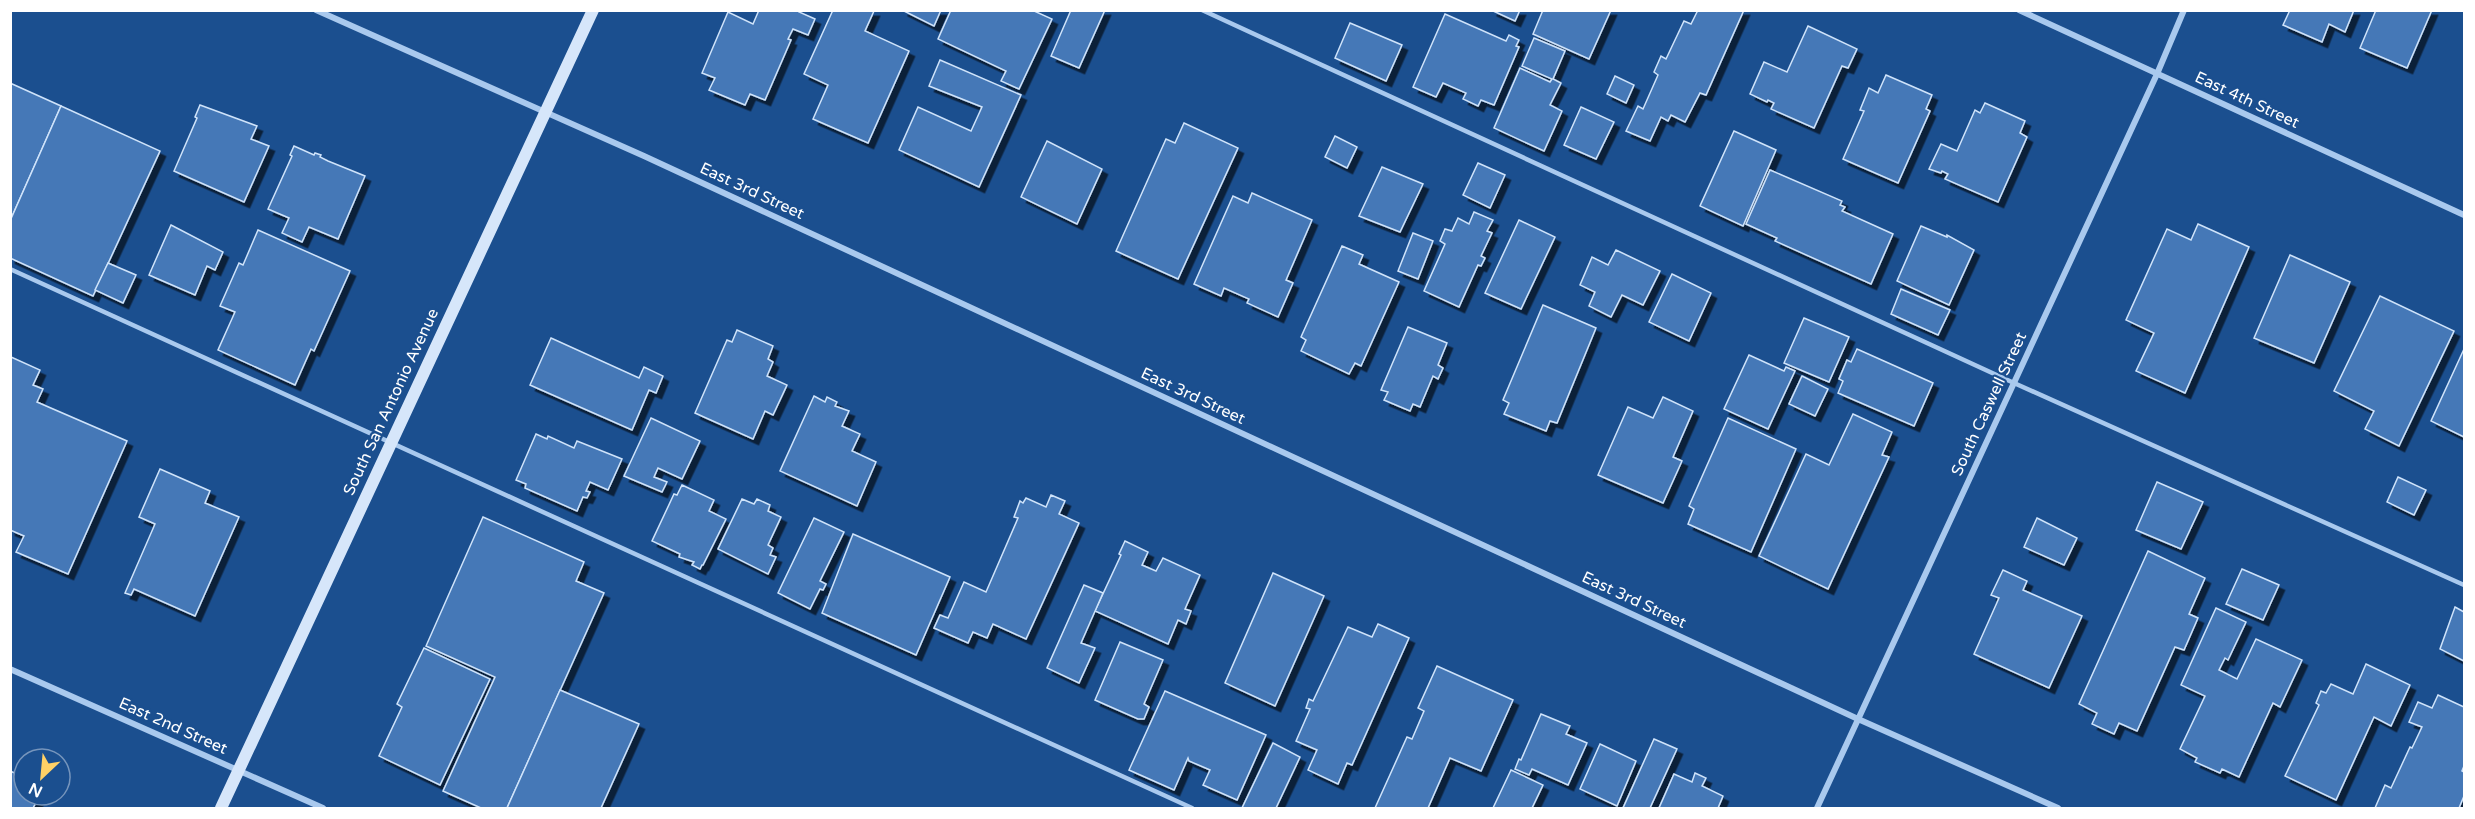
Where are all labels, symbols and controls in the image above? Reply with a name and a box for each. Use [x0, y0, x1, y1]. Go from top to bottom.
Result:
street label: East 4th Street [2192, 67, 2302, 133]
street label: East 3rd Street [697, 158, 807, 224]
street label: South San Antonio Avenue [339, 305, 443, 499]
street label: South Caswell Street [1947, 329, 2031, 479]
street label: East 3rd Street [1138, 363, 1248, 429]
street label: East 3rd Street [1579, 567, 1689, 633]
street label: East 2nd Street [116, 693, 230, 759]
north arrow [12, 747, 72, 807]
text: N [26, 778, 46, 801]

